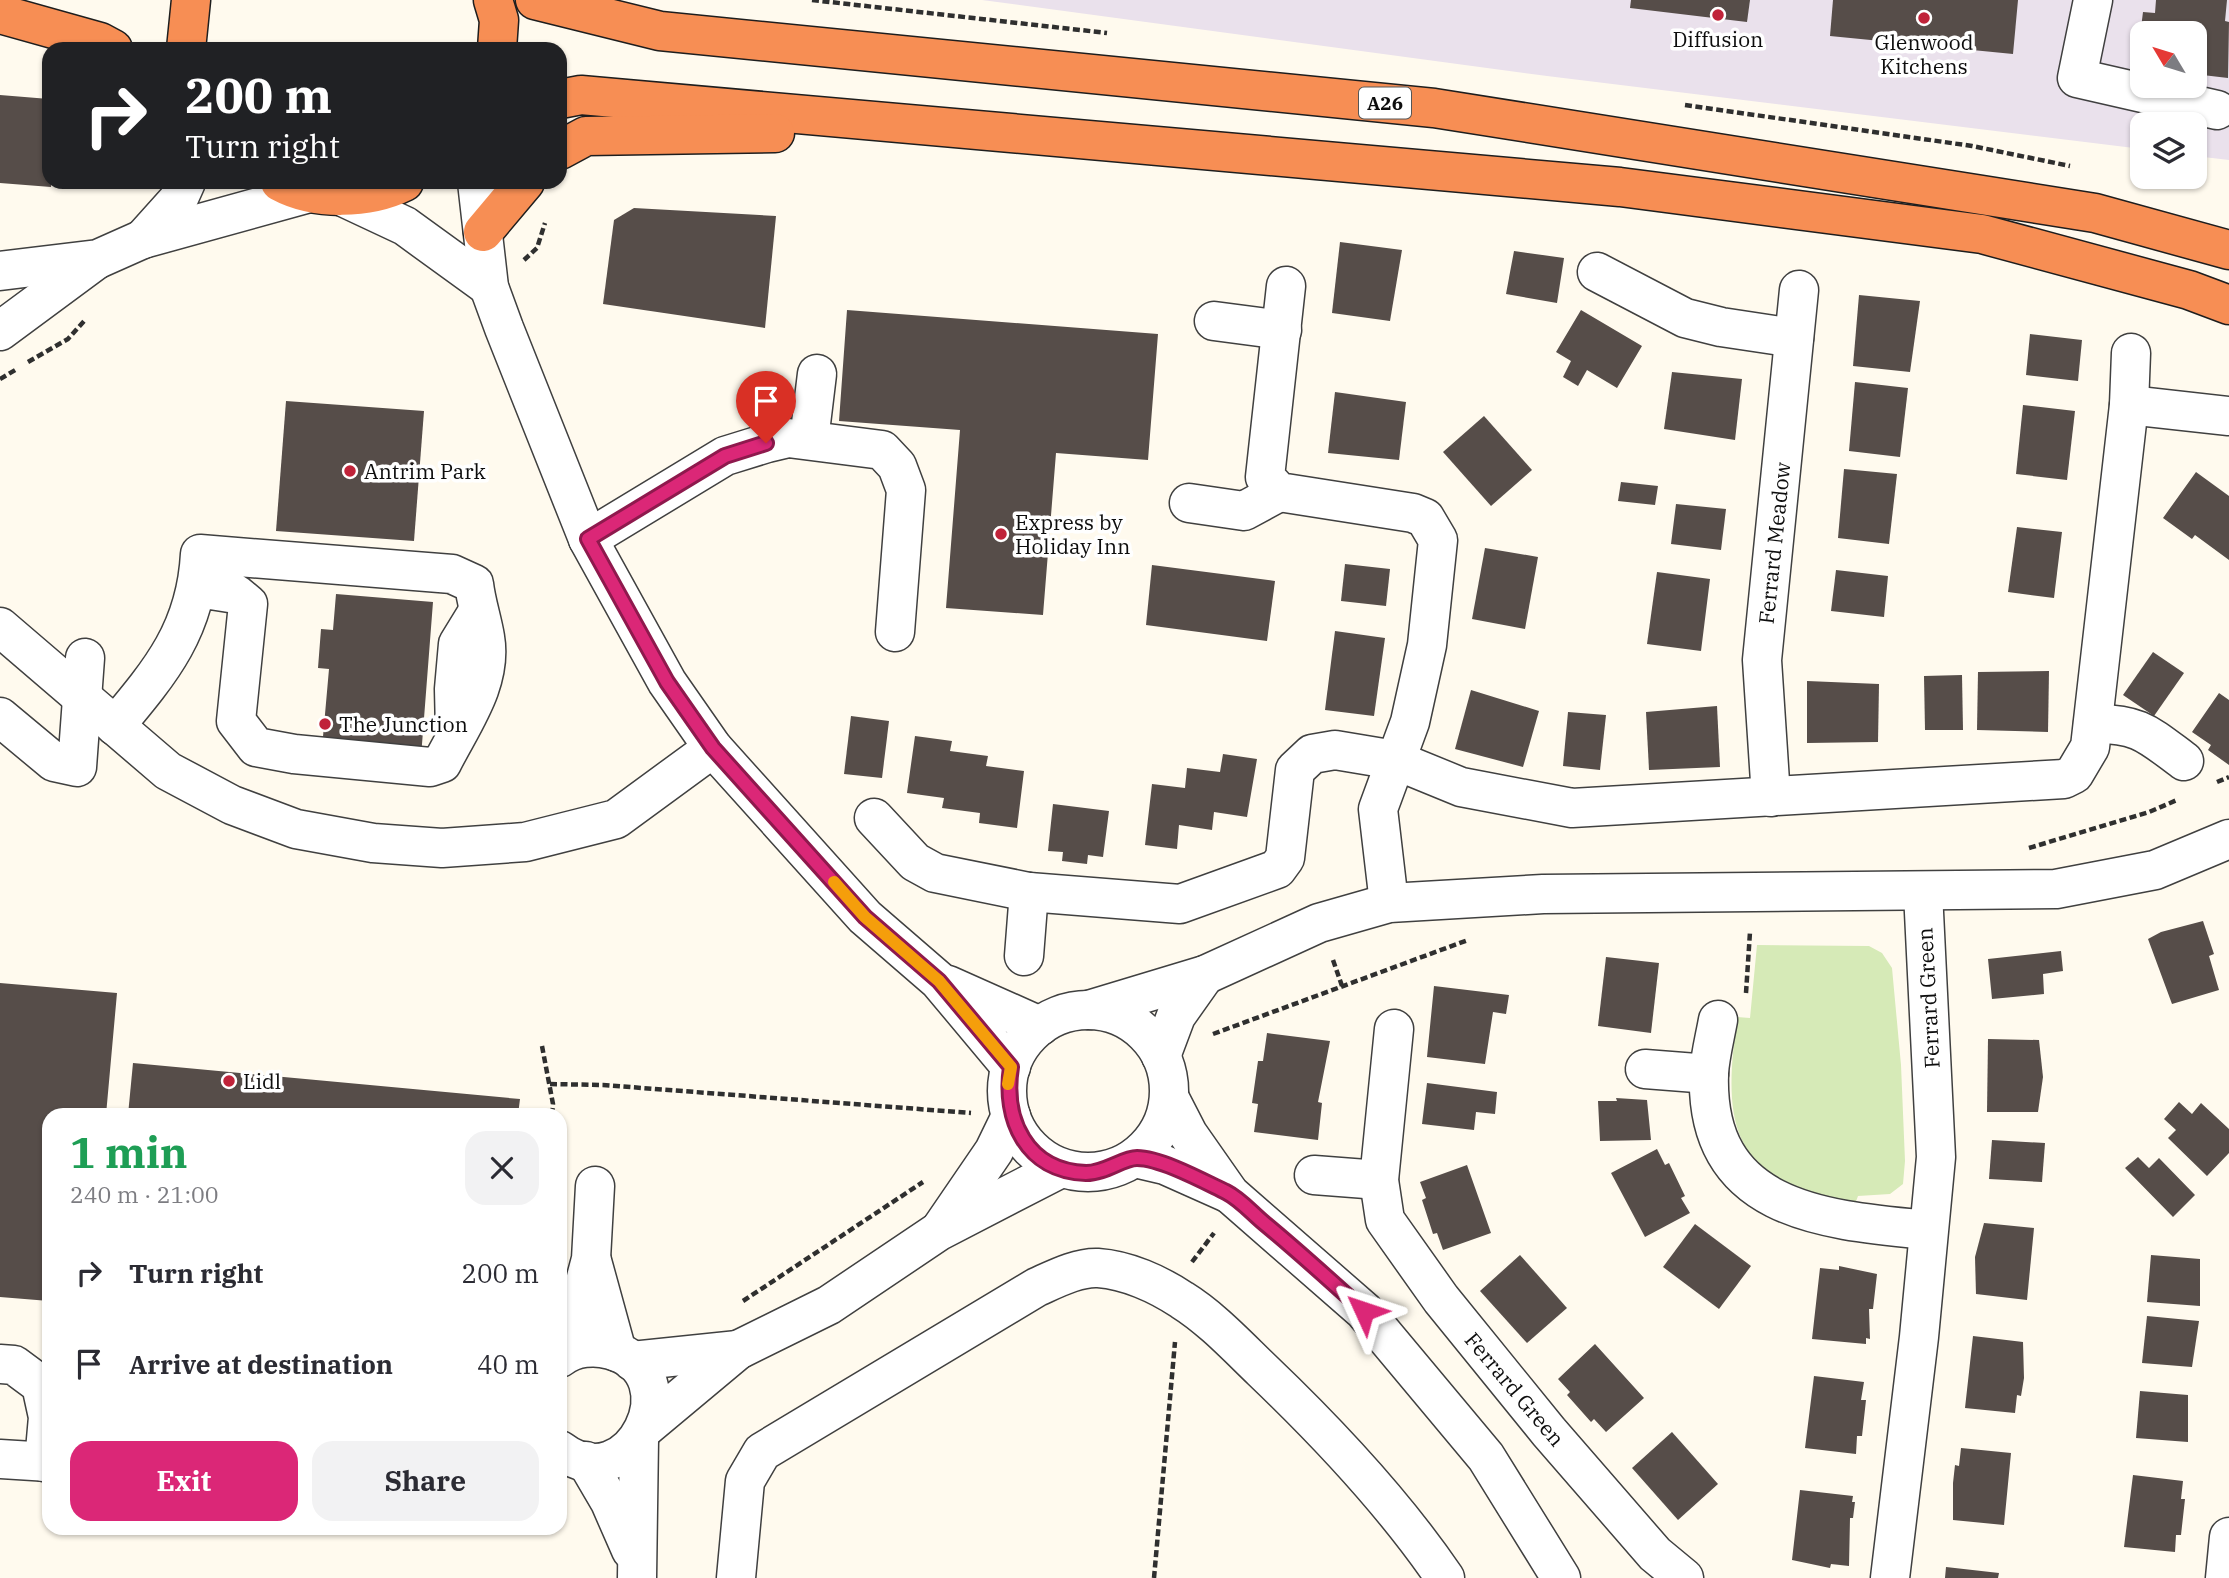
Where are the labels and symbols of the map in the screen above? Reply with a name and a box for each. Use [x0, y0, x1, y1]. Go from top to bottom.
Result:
marker: Diffusion [1710, 7, 1726, 23]
marker: Glenwood Kitchens [1916, 10, 1932, 26]
north arrow [2130, 21, 2207, 98]
place label: Diffusion [1673, 25, 1763, 53]
place label: Glenwood Kitchens [1875, 28, 1974, 80]
road number: A26 [1359, 88, 1411, 118]
pin [736, 371, 796, 443]
place label: Antrim Park [364, 457, 487, 485]
street label: Ferrard Meadow [1752, 460, 1796, 625]
marker: Antrim Park [342, 463, 358, 479]
place label: Express by Holiday Inn [1015, 508, 1131, 560]
marker: Express by Holiday Inn [993, 526, 1009, 542]
place label: The Junction [339, 710, 468, 738]
marker: The Junction [317, 716, 333, 732]
street label: Ferrard Green [1910, 927, 1946, 1069]
place label: Lidl [243, 1067, 281, 1095]
marker: Lidl [221, 1073, 237, 1089]
position arrow [1327, 1274, 1401, 1348]
street label: Ferrard Green [1459, 1326, 1571, 1452]

